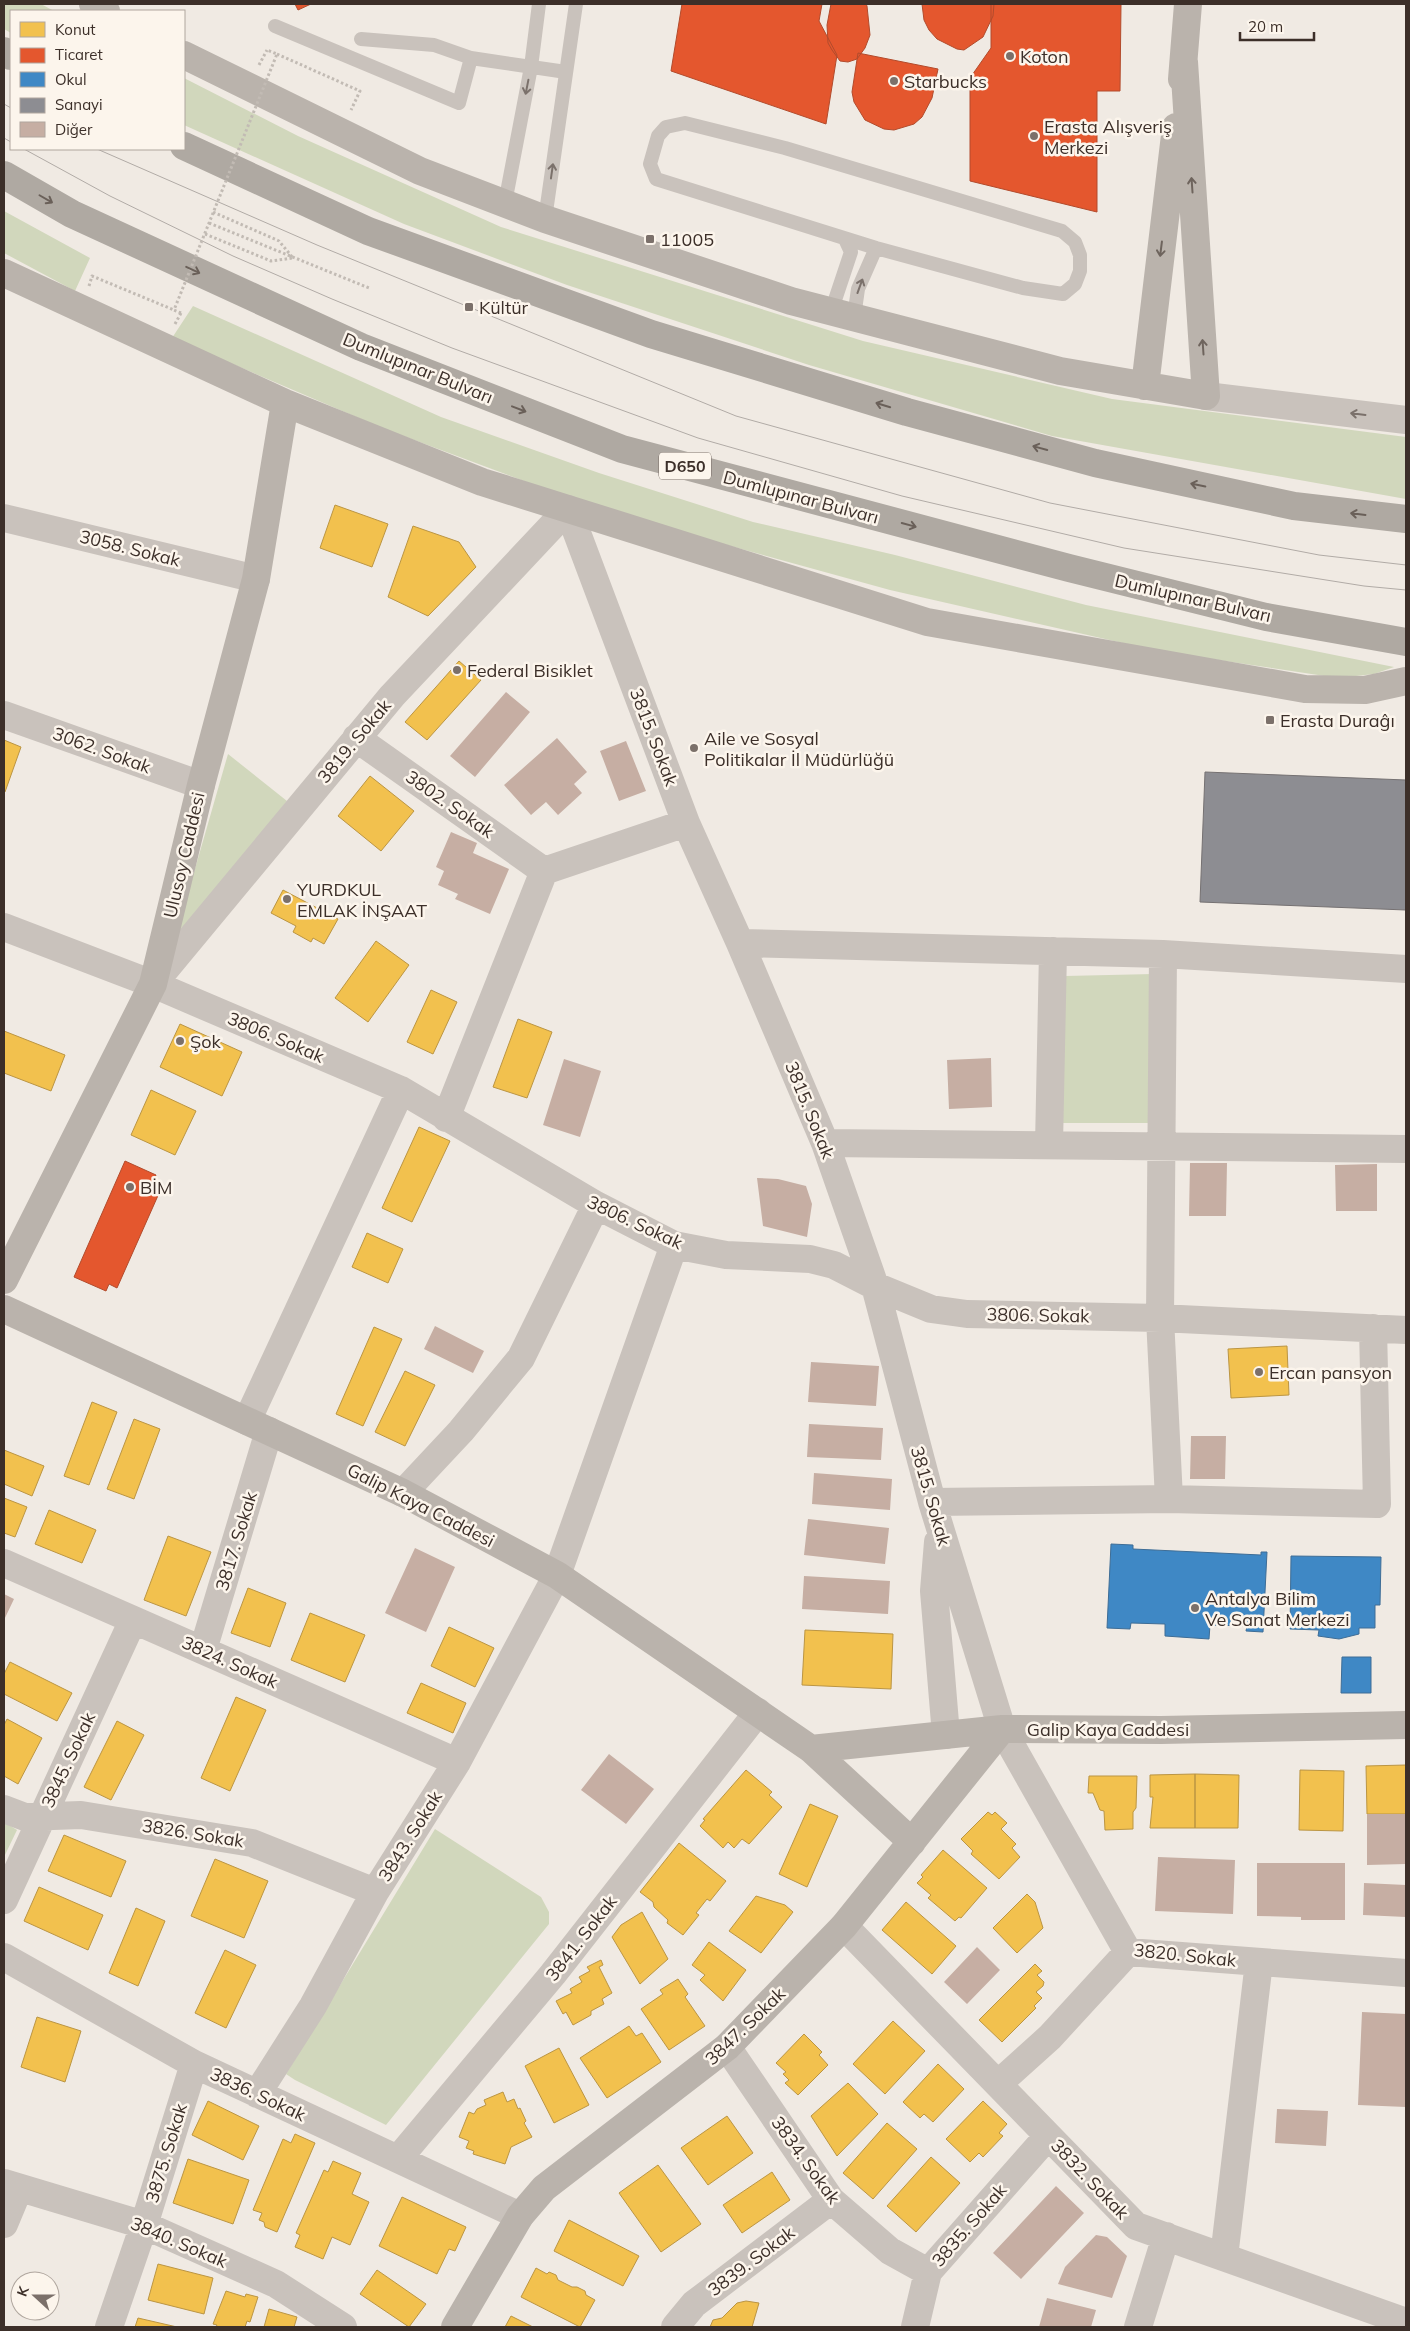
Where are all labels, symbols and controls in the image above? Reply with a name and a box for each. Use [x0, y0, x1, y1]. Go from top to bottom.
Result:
legend [10, 10, 185, 150]
scale bar [1240, 10, 1314, 42]
text: 20 m [1248, 17, 1283, 36]
text: Konut [55, 20, 96, 39]
text: Ticaret [55, 45, 103, 64]
place label: Koton [1020, 45, 1068, 68]
marker: Koton [1004, 50, 1016, 62]
text: Okul [55, 70, 87, 89]
place label: Starbucks [904, 70, 987, 93]
marker: Starbucks [888, 75, 900, 87]
one-way arrow [522, 78, 531, 94]
text: Sanayi [55, 95, 103, 114]
place label: Erasta Alışveriş Merkezi [1044, 115, 1172, 159]
text: Diğer [55, 120, 93, 139]
marker: Erasta Alışveriş Merkezi [1028, 130, 1040, 142]
one-way arrow [547, 163, 557, 179]
one-way arrow [1187, 178, 1196, 194]
one-way arrow [39, 194, 54, 204]
place label: 11005 [660, 228, 714, 251]
marker: 11005 [644, 233, 656, 245]
one-way arrow [1156, 241, 1166, 257]
one-way arrow [185, 265, 200, 275]
one-way arrow [856, 279, 865, 294]
place label: Kültür [479, 296, 529, 319]
marker: Kültür [463, 301, 475, 313]
street label: Dumlupınar Bulvarı [340, 327, 496, 409]
one-way arrow [1198, 340, 1207, 356]
one-way arrow [876, 399, 892, 409]
one-way arrow [511, 404, 526, 414]
one-way arrow [1350, 409, 1366, 419]
one-way arrow [1032, 442, 1048, 452]
road number: D650 [659, 452, 711, 480]
street label: Dumlupınar Bulvarı [721, 465, 881, 529]
one-way arrow [1190, 480, 1206, 489]
one-way arrow [1350, 509, 1366, 519]
one-way arrow [900, 521, 916, 531]
street label: 3058. Sokak [77, 524, 183, 572]
street label: Dumlupınar Bulvarı [1113, 569, 1273, 627]
place label: Federal Bisiklet [467, 659, 593, 682]
marker: Federal Bisiklet [451, 664, 463, 676]
street label: 3815. Sokak [625, 685, 683, 790]
street label: 3819. Sokak [312, 694, 396, 788]
place label: Erasta Duraĝı [1280, 709, 1395, 732]
marker: Erasta Duraĝı [1264, 714, 1276, 726]
street label: 3062. Sokak [50, 722, 155, 779]
place label: Aile ve Sosyal Politikalar İl Müdürlüğü [704, 727, 894, 771]
marker: Aile ve Sosyal Politikalar İl Müdürlüğü [688, 742, 700, 754]
street label: 3802. Sokak [401, 765, 499, 843]
street label: Ulusoy Caddesi [158, 790, 210, 920]
place label: YURDKUL EMLAK İNŞAAT [296, 878, 427, 922]
marker: YURDKUL EMLAK İNŞAAT [281, 893, 293, 905]
street label: 3806. Sokak [224, 1006, 328, 1068]
place label: Şok [190, 1030, 221, 1053]
marker: Şok [174, 1035, 186, 1047]
street label: 3815. Sokak [780, 1058, 840, 1163]
place label: BİM [140, 1176, 172, 1199]
marker: BİM [124, 1181, 136, 1193]
street label: 3806. Sokak [584, 1190, 687, 1254]
street label: 3806. Sokak [986, 1303, 1090, 1327]
place label: Ercan pansyon [1269, 1361, 1392, 1384]
marker: Ercan pansyon [1253, 1366, 1265, 1378]
street label: 3815. Sokak [906, 1443, 956, 1549]
street label: Galip Kaya Caddesi [343, 1458, 499, 1552]
street label: 3817. Sokak [210, 1488, 262, 1593]
place label: Antalya Bilim Ve Sanat Merkezi [1205, 1587, 1350, 1631]
marker: Antalya Bilim Ve Sanat Merkezi [1189, 1602, 1201, 1614]
street label: 3824. Sokak [178, 1631, 282, 1694]
street label: 3845. Sokak [36, 1708, 100, 1811]
street label: Galip Kaya Caddesi [1027, 1718, 1189, 1741]
street label: 3843. Sokak [373, 1786, 447, 1886]
street label: 3826. Sokak [140, 1814, 246, 1853]
street label: 3841. Sokak [540, 1890, 622, 1986]
street label: 3820. Sokak [1133, 1938, 1238, 1972]
street label: 3847. Sokak [700, 1982, 790, 2070]
street label: 3836. Sokak [207, 2062, 310, 2126]
street label: 3875. Sokak [140, 2100, 192, 2205]
street label: 3834. Sokak [766, 2112, 846, 2209]
street label: 3832. Sokak [1046, 2134, 1134, 2224]
street label: 3835. Sokak [927, 2178, 1012, 2271]
street label: 3840. Sokak [127, 2211, 231, 2273]
street label: 3839. Sokak [703, 2220, 800, 2301]
north arrow [10, 2271, 60, 2321]
text: K [13, 2283, 33, 2299]

